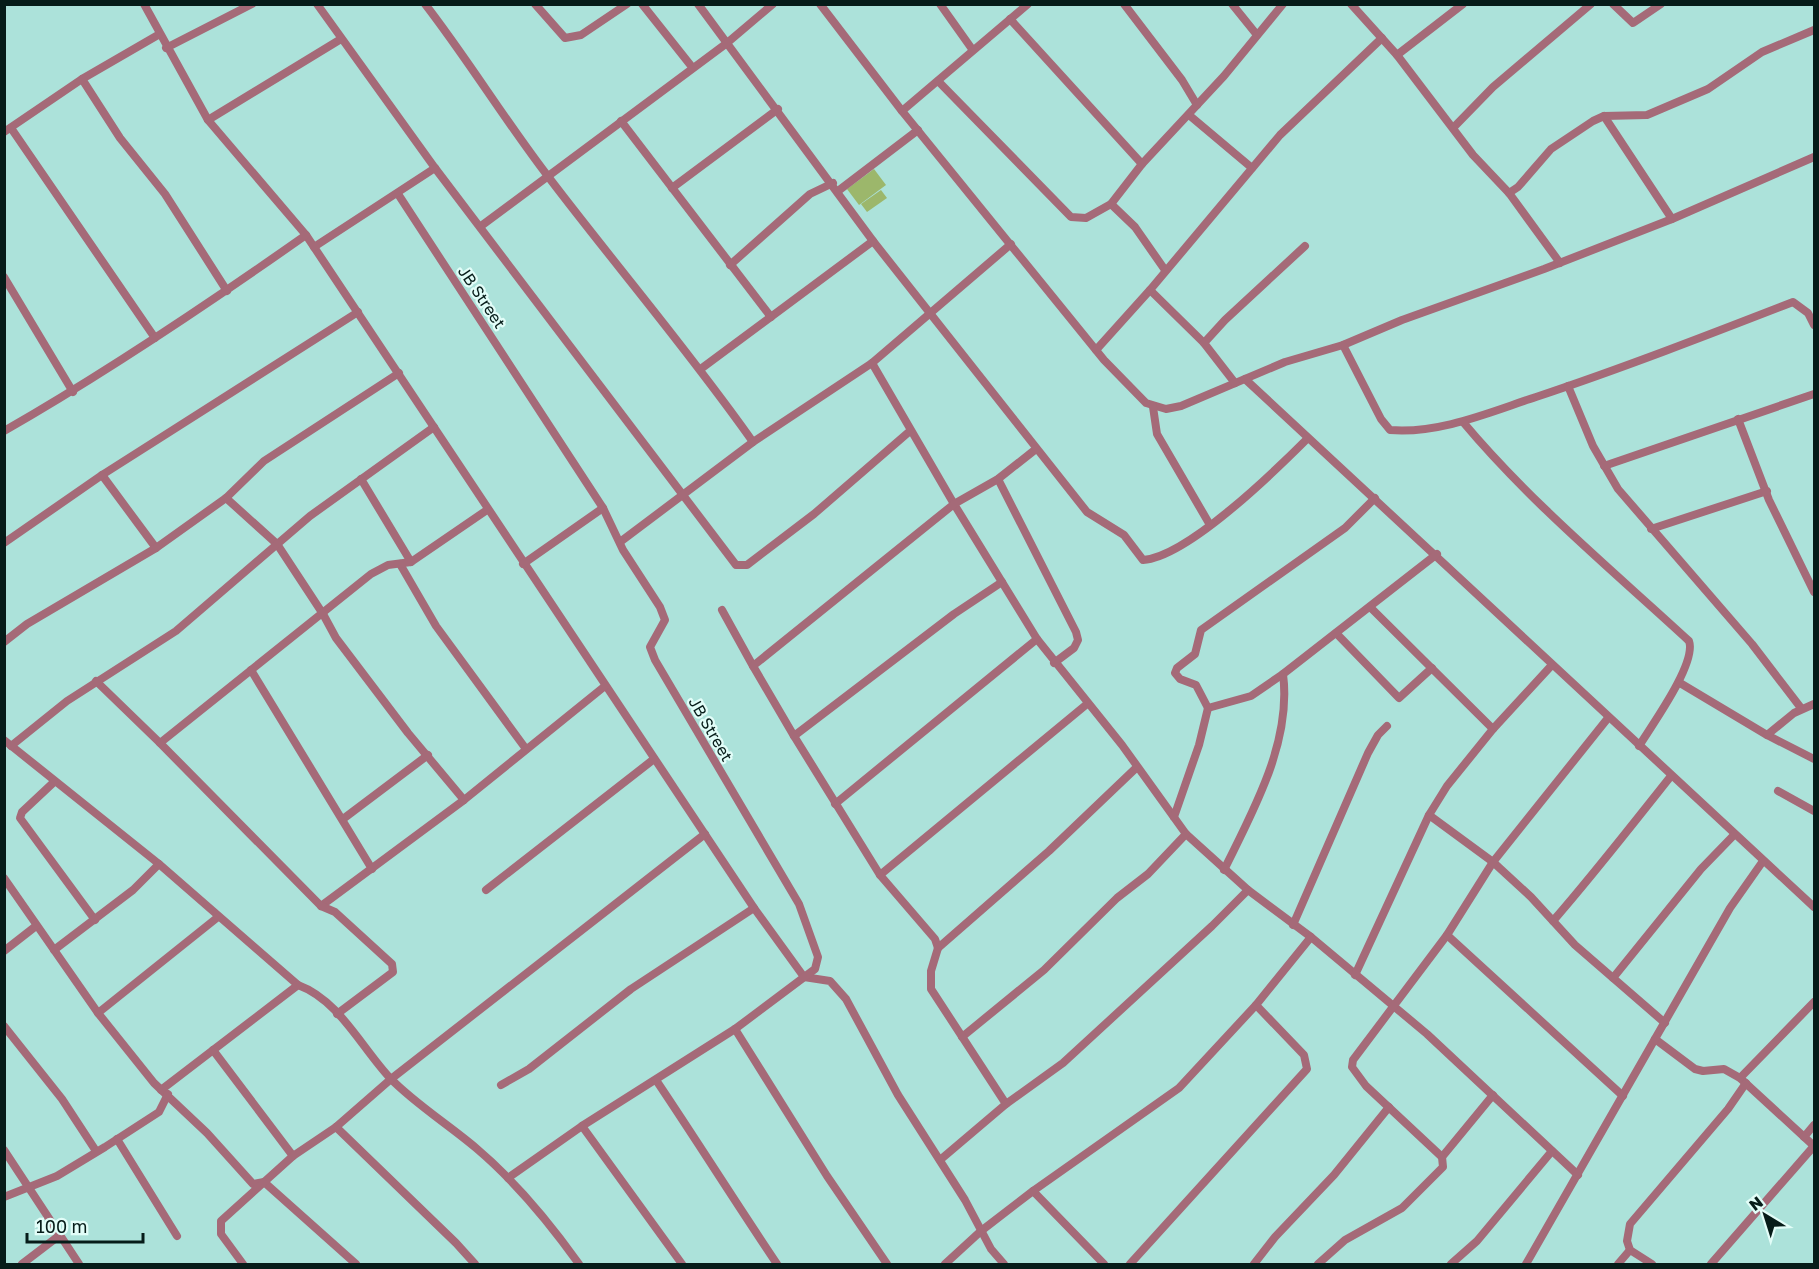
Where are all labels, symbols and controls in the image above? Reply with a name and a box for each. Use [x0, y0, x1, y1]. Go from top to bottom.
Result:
street label: JB Street [454, 262, 510, 332]
street label: JB Street [685, 693, 737, 765]
north arrow [1735, 1185, 1795, 1245]
text: N [1745, 1192, 1767, 1215]
scale bar [27, 1206, 142, 1244]
text: 100 m [36, 1215, 87, 1237]

